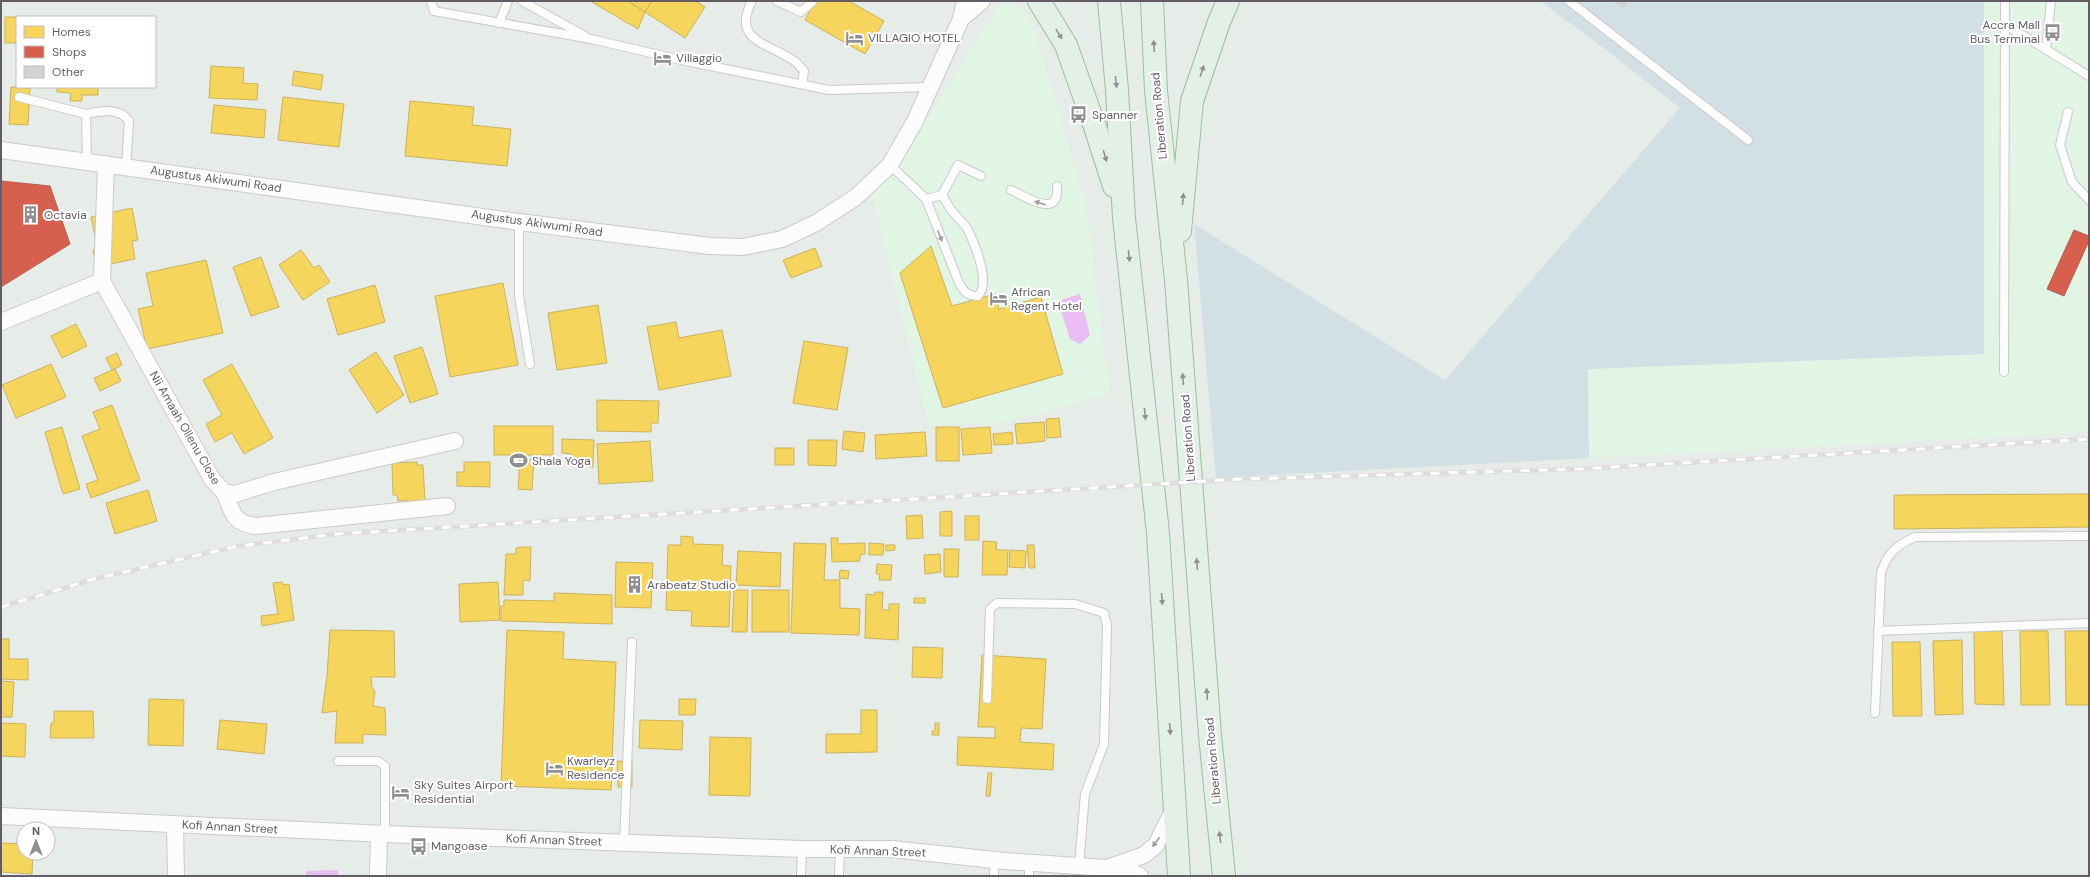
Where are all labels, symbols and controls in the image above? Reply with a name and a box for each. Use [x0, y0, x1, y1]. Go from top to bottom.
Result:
legend [16, 16, 156, 88]
place label: Accra Mall Bus Terminal [1970, 17, 2040, 47]
bus stop icon: Accra Mall Bus Terminal [2043, 22, 2063, 42]
text: Homes [52, 24, 91, 40]
hotel icon: VILLAGIO HOTEL [845, 28, 865, 48]
one-way arrow [1056, 28, 1063, 40]
place label: VILLAGIO HOTEL [868, 30, 960, 46]
one-way arrow [1150, 40, 1157, 52]
text: Shops [52, 44, 87, 60]
hotel icon: Villaggio [653, 48, 673, 68]
place label: Villaggio [676, 50, 722, 66]
text: Other [52, 64, 85, 80]
one-way arrow [1199, 65, 1205, 77]
street label: Liberation Road [1147, 72, 1171, 160]
one-way arrow [1113, 76, 1120, 88]
bus stop icon: Spanner [1069, 105, 1089, 125]
place label: Spanner [1092, 107, 1139, 123]
one-way arrow [1102, 150, 1108, 162]
street label: Augustus Akiwumi Road [149, 162, 283, 196]
one-way arrow [1180, 193, 1186, 205]
one-way arrow [1034, 200, 1046, 206]
building icon: Octavia [21, 205, 41, 225]
street label: Augustus Akiwumi Road [470, 206, 604, 240]
place label: Octavia [44, 207, 87, 223]
one-way arrow [937, 230, 943, 242]
one-way arrow [1125, 250, 1132, 263]
place label: African Regent Hotel [1011, 284, 1082, 314]
hotel icon: African Regent Hotel [988, 289, 1008, 309]
street label: Nii Amaah Ollenu Close [146, 368, 224, 488]
one-way arrow [1180, 373, 1187, 385]
street label: Liberation Road [1177, 394, 1199, 482]
one-way arrow [1142, 408, 1148, 420]
sports icon: Shala Yoga [509, 451, 529, 471]
place label: Shala Yoga [532, 453, 591, 469]
one-way arrow [1194, 558, 1201, 570]
building icon: Arabeatz Studio [624, 575, 644, 595]
place label: Arabeatz Studio [647, 577, 736, 593]
one-way arrow [1158, 593, 1165, 605]
one-way arrow [1204, 688, 1211, 700]
street label: Liberation Road [1201, 717, 1225, 805]
one-way arrow [1167, 723, 1173, 736]
place label: Kwarleyz Residence [567, 753, 625, 783]
hotel icon: Kwarleyz Residence [544, 758, 564, 778]
place label: Sky Suites Airport Residential [414, 777, 514, 807]
hotel icon: Sky Suites Airport Residential [391, 782, 411, 802]
street label: Kofi Annan Street [182, 816, 279, 838]
north arrow [16, 821, 56, 861]
text: N [32, 824, 40, 838]
street label: Kofi Annan Street [506, 830, 603, 850]
one-way arrow [1217, 831, 1224, 843]
bus stop icon: Mangoase [408, 836, 428, 856]
one-way arrow [1152, 837, 1161, 848]
place label: Mangoase [431, 838, 488, 854]
street label: Kofi Annan Street [830, 841, 927, 861]

